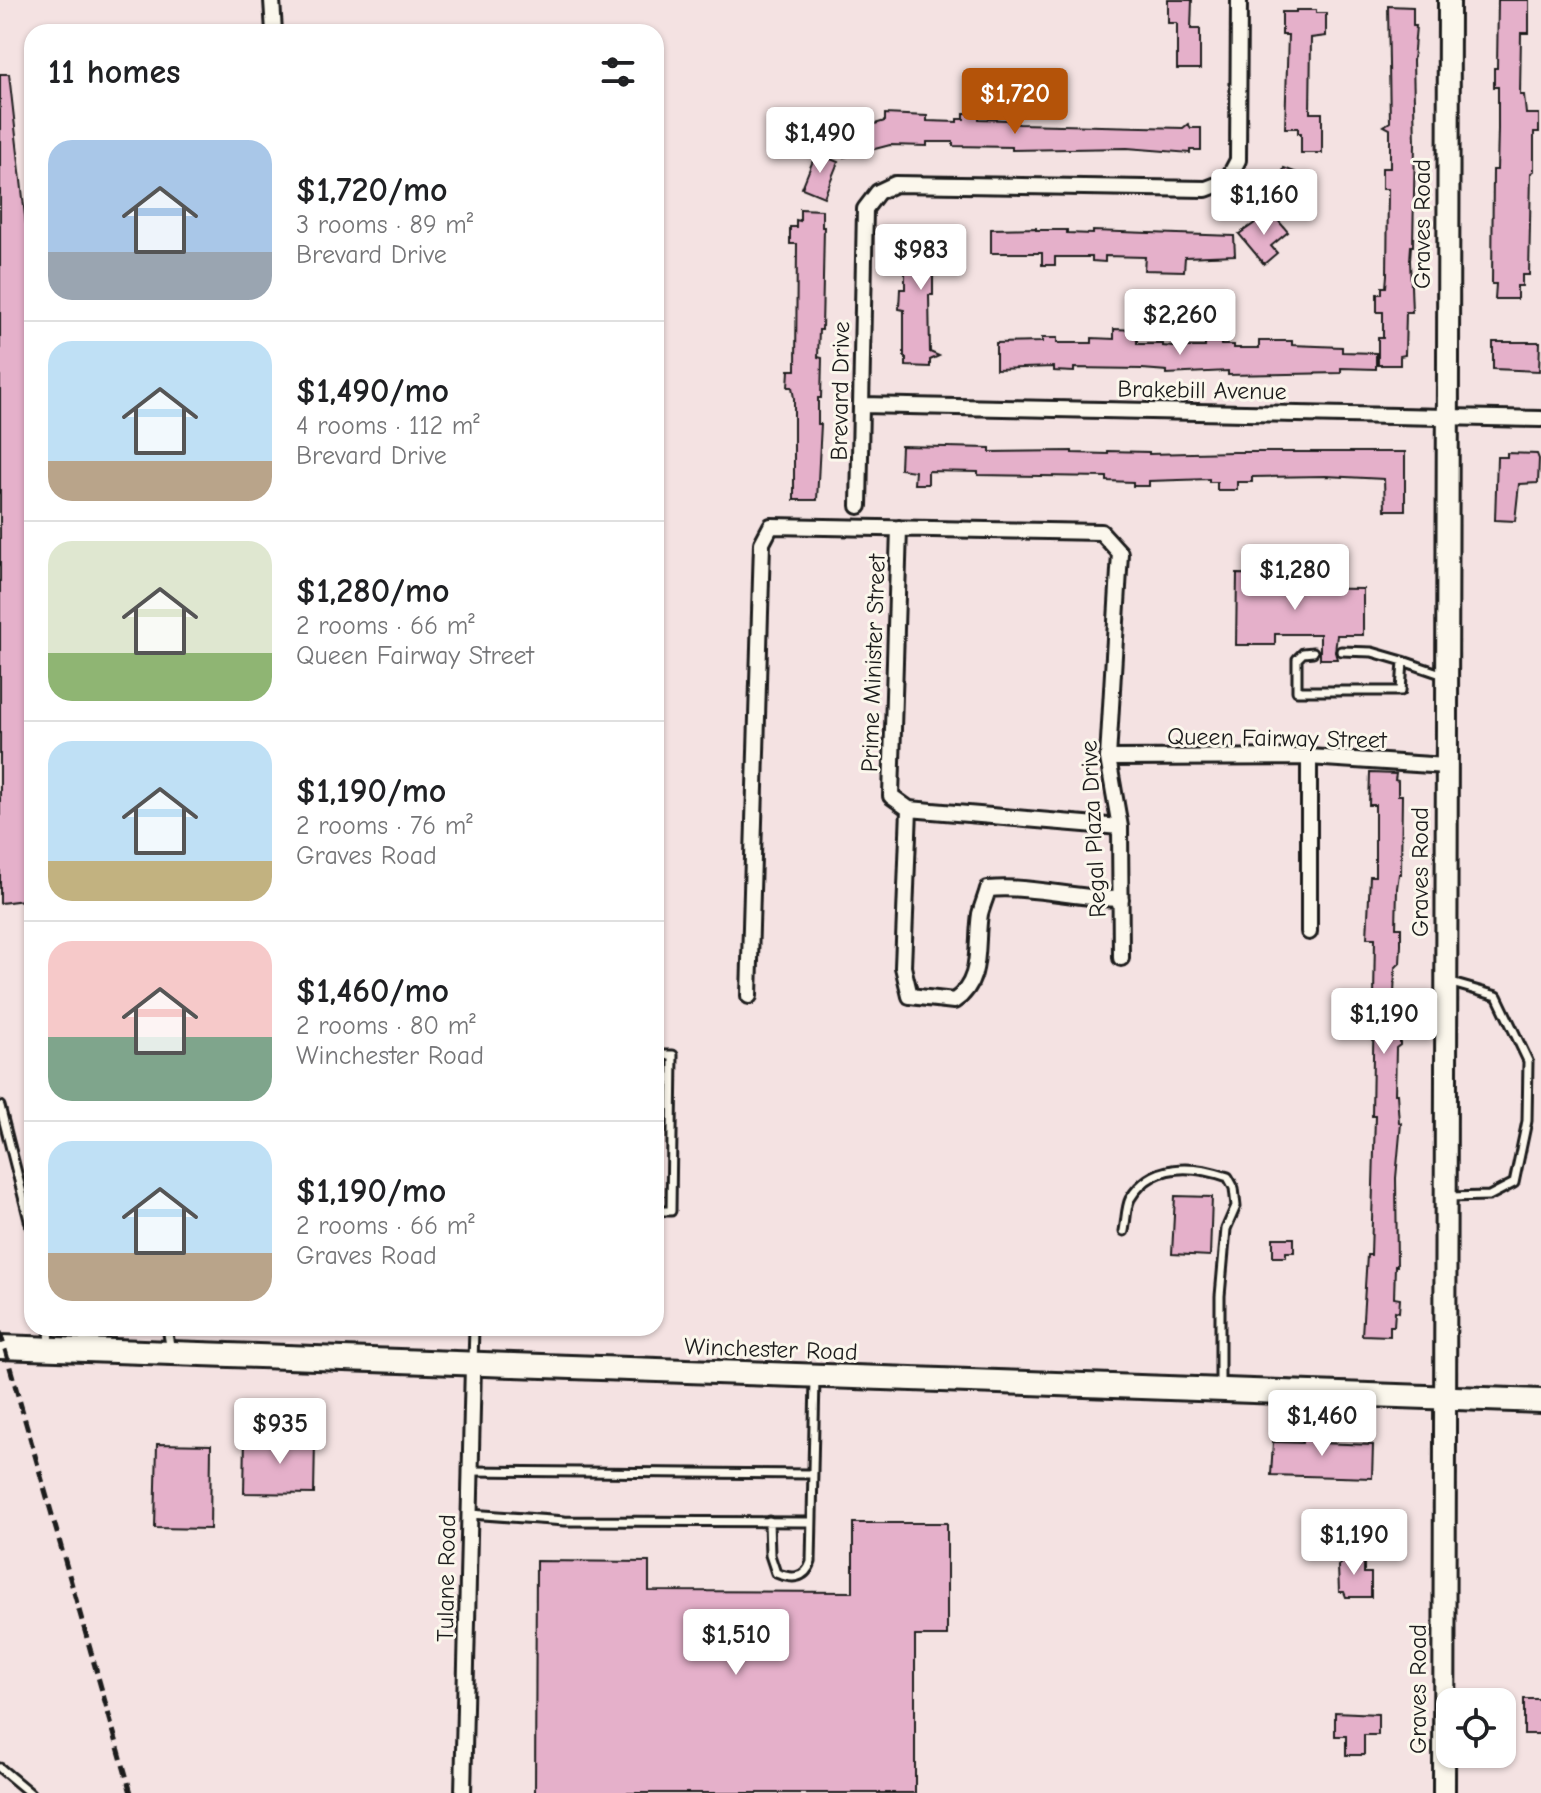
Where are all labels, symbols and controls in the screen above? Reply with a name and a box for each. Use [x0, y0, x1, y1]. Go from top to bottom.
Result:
icon: filters [596, 50, 640, 94]
text: 11 homes [48, 52, 181, 92]
pin: $1,720 [950, 68, 1080, 136]
text: $1,720 [980, 79, 1050, 109]
pin: $1,490 [755, 107, 885, 175]
text: $1,490 [784, 118, 856, 148]
street label: Graves Road [1408, 159, 1436, 289]
pin: $1,160 [1199, 169, 1329, 237]
text: $1,720/mo [296, 170, 448, 210]
icon: home [112, 172, 208, 268]
text: $1,160 [1229, 180, 1299, 210]
text: 3 rooms · 89 m² [296, 210, 473, 240]
pin: $983 [874, 224, 968, 292]
text: $983 [893, 235, 949, 265]
text: Brevard Drive [296, 240, 447, 270]
pin: $2,260 [1115, 289, 1245, 357]
text: $2,260 [1143, 300, 1217, 330]
street label: Brevard Drive [825, 321, 855, 461]
text: $1,490/mo [296, 371, 449, 411]
icon: home [112, 373, 208, 469]
street label: Brakebill Avenue [1117, 375, 1287, 405]
text: 4 rooms · 112 m² [296, 411, 480, 441]
text: Brevard Drive [296, 441, 447, 471]
pin: $1,280 [1230, 544, 1360, 612]
street label: Prime Minister Street [855, 552, 891, 773]
text: $1,280 [1259, 555, 1331, 585]
text: $1,280/mo [296, 571, 450, 611]
icon: home [112, 573, 208, 669]
text: 2 rooms · 66 m² [296, 611, 475, 641]
text: Queen Fairway Street [296, 641, 534, 671]
street label: Queen Fairway Street [1167, 722, 1388, 754]
street label: Regal Plaza Drive [1074, 740, 1112, 918]
text: $1,190/mo [296, 771, 446, 811]
icon: home [112, 773, 208, 869]
street label: Graves Road [1406, 807, 1434, 937]
text: 2 rooms · 76 m² [296, 811, 473, 841]
text: Graves Road [296, 841, 437, 871]
text: $1,460/mo [296, 971, 449, 1011]
icon: home [112, 973, 208, 1069]
pin: $1,190 [1319, 988, 1449, 1056]
text: $1,190 [1349, 999, 1419, 1029]
text: 2 rooms · 80 m² [296, 1011, 476, 1041]
text: Winchester Road [296, 1041, 484, 1071]
text: $1,190/mo [296, 1171, 446, 1211]
icon: home [112, 1173, 208, 1269]
text: 2 rooms · 66 m² [296, 1211, 475, 1241]
text: Graves Road [296, 1241, 437, 1271]
street label: Winchester Road [684, 1332, 858, 1366]
pin: $1,460 [1257, 1390, 1387, 1458]
pin: $935 [233, 1398, 327, 1466]
text: $1,460 [1286, 1401, 1358, 1431]
text: $935 [252, 1409, 308, 1439]
pin: $1,190 [1289, 1509, 1419, 1577]
street label: Tulane Road [431, 1514, 461, 1642]
text: $1,190 [1319, 1520, 1389, 1550]
pin: $1,510 [671, 1609, 801, 1677]
text: $1,510 [701, 1620, 771, 1650]
street label: Graves Road [1404, 1624, 1432, 1754]
map controls [1436, 1688, 1516, 1768]
button: locate [1436, 1688, 1516, 1768]

